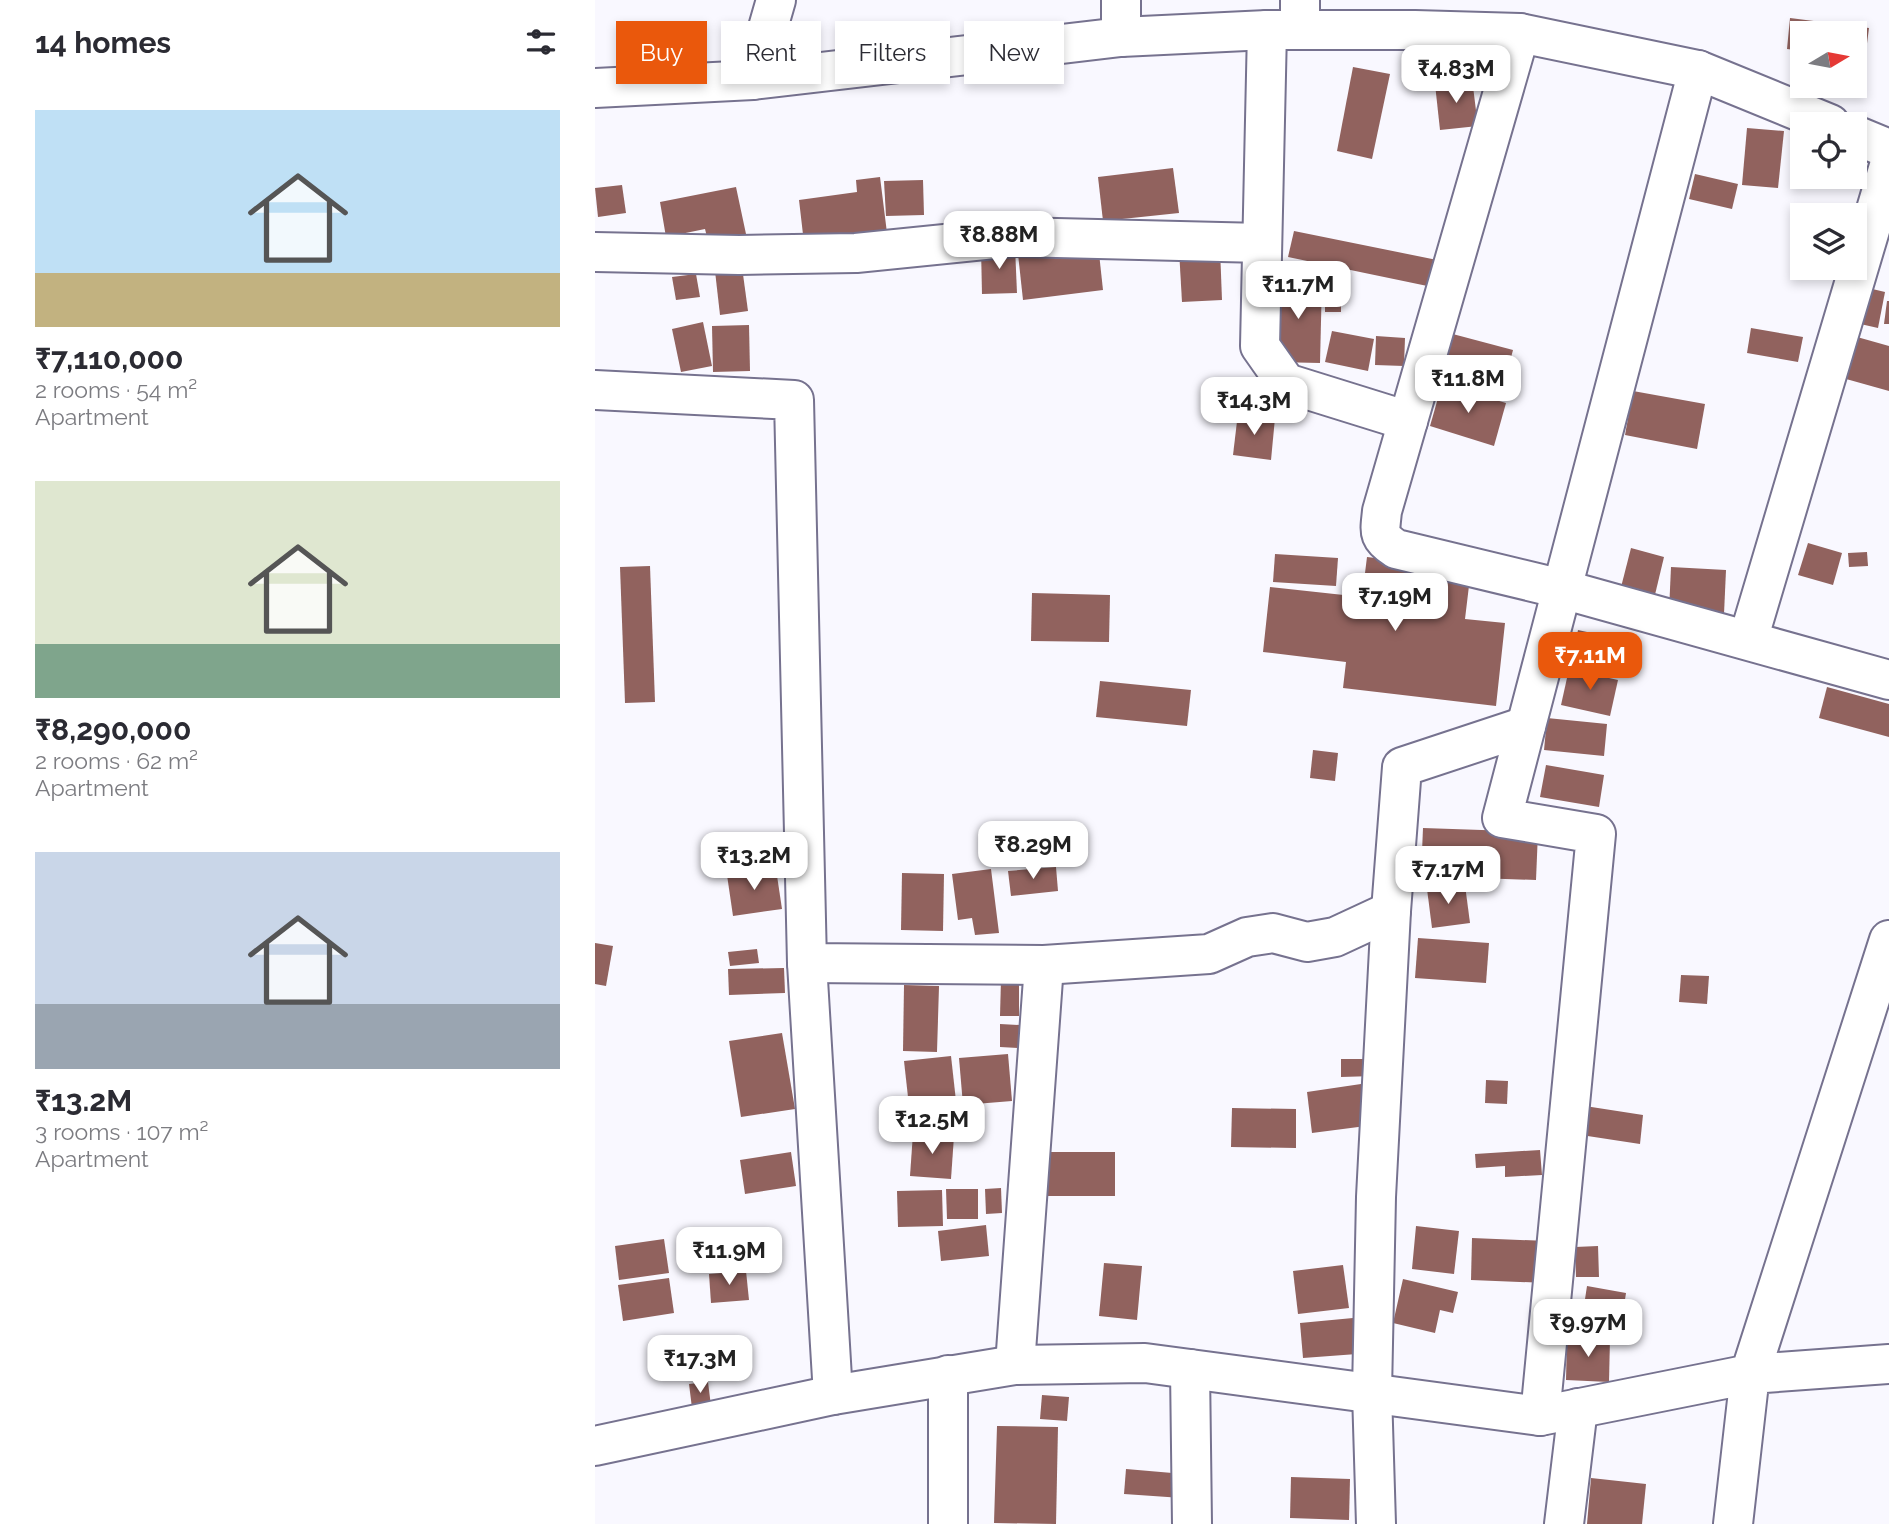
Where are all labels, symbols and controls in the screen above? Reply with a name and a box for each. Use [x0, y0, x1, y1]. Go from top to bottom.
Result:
chip: Buy [616, 21, 707, 84]
chip: Rent [721, 21, 821, 84]
chip: Filters [835, 21, 950, 84]
chip: New [964, 21, 1064, 84]
north arrow [1790, 21, 1867, 98]
map controls [1790, 21, 1867, 280]
icon: filters [522, 23, 560, 61]
text: 14 homes [35, 25, 171, 60]
pin: ₹4.83M [1399, 46, 1513, 105]
text: ₹4.83M [1417, 54, 1495, 81]
button: locate [1790, 112, 1867, 189]
icon: home [235, 155, 361, 281]
button: layers [1790, 203, 1867, 280]
pin: ₹8.88M [942, 212, 1056, 271]
text: ₹8.88M [959, 220, 1039, 247]
pin: ₹11.7M [1241, 262, 1355, 321]
text: ₹11.7M [1262, 270, 1334, 297]
text: ₹7,110,000 [35, 341, 183, 376]
pin: ₹11.8M [1411, 356, 1525, 415]
text: ₹11.8M [1431, 364, 1505, 391]
text: 2 rooms · 54 m² [35, 376, 197, 403]
pin: ₹14.3M [1197, 378, 1311, 437]
text: ₹14.3M [1217, 386, 1291, 413]
text: Apartment [35, 403, 149, 430]
icon: home [235, 526, 361, 652]
pin: ₹7.19M [1338, 574, 1452, 633]
text: ₹7.19M [1358, 582, 1432, 609]
pin: ₹7.11M [1533, 632, 1647, 692]
text: ₹7.11M [1554, 641, 1626, 668]
text: ₹8,290,000 [35, 712, 191, 747]
text: 2 rooms · 62 m² [35, 747, 198, 774]
text: Apartment [35, 774, 149, 801]
pin: ₹8.29M [976, 822, 1090, 881]
text: ₹8.29M [994, 830, 1072, 857]
pin: ₹13.2M [697, 832, 811, 892]
text: ₹13.2M [717, 841, 791, 868]
pin: ₹7.17M [1391, 846, 1505, 906]
text: ₹7.17M [1411, 855, 1485, 882]
icon: home [235, 897, 361, 1023]
text: ₹13.2M [35, 1083, 132, 1118]
pin: ₹12.5M [875, 1096, 989, 1156]
text: ₹12.5M [895, 1105, 969, 1132]
text: 3 rooms · 107 m² [35, 1118, 209, 1145]
text: Apartment [35, 1145, 149, 1172]
pin: ₹11.9M [672, 1228, 786, 1287]
text: ₹11.9M [692, 1236, 766, 1263]
pin: ₹9.97M [1531, 1300, 1645, 1359]
text: ₹9.97M [1549, 1308, 1627, 1335]
pin: ₹17.3M [643, 1336, 757, 1395]
text: ₹17.3M [663, 1344, 737, 1371]

